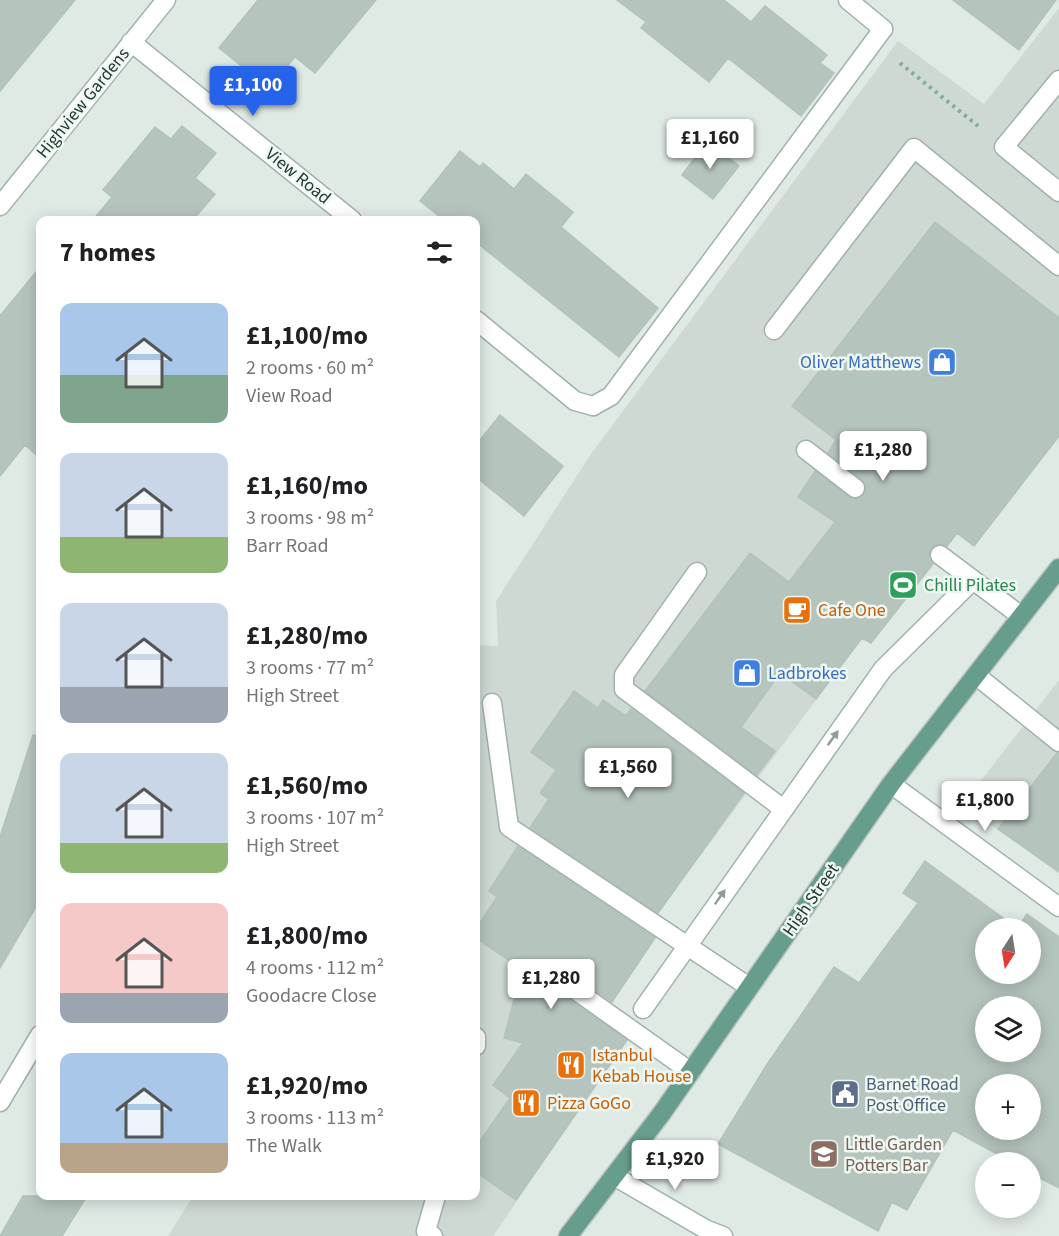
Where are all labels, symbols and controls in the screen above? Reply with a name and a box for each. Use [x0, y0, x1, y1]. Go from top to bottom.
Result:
street label: Highview Gardens [30, 42, 136, 164]
pin: £1,100 [204, 66, 302, 117]
text: £1,100 [224, 71, 282, 99]
pin: £1,160 [661, 119, 759, 170]
text: £1,160 [681, 124, 739, 152]
street label: View Road [260, 142, 336, 210]
text: 7 homes [60, 234, 155, 271]
icon: filters [423, 236, 456, 269]
text: £1,100/mo [246, 317, 368, 354]
icon: home [108, 327, 180, 399]
shop icon: Oliver Matthews [926, 346, 958, 378]
place label: Oliver Matthews [800, 350, 921, 375]
text: 2 rooms · 60 m² [246, 354, 374, 382]
text: View Road [246, 382, 333, 410]
pin: £1,280 [834, 431, 932, 482]
text: £1,280 [854, 436, 912, 464]
text: £1,160/mo [246, 467, 368, 504]
icon: home [108, 477, 180, 549]
text: 3 rooms · 98 m² [246, 504, 374, 532]
text: Barr Road [246, 532, 329, 560]
sports icon: Chilli Pilates [887, 569, 919, 601]
place label: Chilli Pilates [924, 573, 1016, 598]
cafe icon: Cafe One [781, 594, 813, 626]
place label: Cafe One [818, 598, 886, 623]
text: £1,280/mo [246, 617, 368, 654]
icon: home [108, 627, 180, 699]
text: 3 rooms · 77 m² [246, 654, 374, 682]
shop icon: Ladbrokes [731, 657, 763, 689]
place label: Ladbrokes [768, 661, 847, 686]
text: High Street [246, 682, 339, 710]
one-way arrow [827, 731, 839, 747]
pin: £1,560 [579, 748, 677, 799]
text: £1,560 [599, 753, 657, 781]
text: £1,560/mo [246, 767, 368, 804]
icon: home [108, 777, 180, 849]
pin: £1,800 [936, 781, 1034, 832]
text: £1,800 [956, 786, 1014, 814]
text: 3 rooms · 107 m² [246, 804, 384, 832]
text: High Street [246, 832, 339, 860]
street label: High Street [777, 859, 845, 941]
one-way arrow [714, 890, 726, 906]
text: £1,800/mo [246, 917, 368, 954]
north arrow [975, 918, 1041, 984]
map controls [975, 918, 1041, 1218]
icon: home [108, 927, 180, 999]
text: 4 rooms · 112 m² [246, 954, 384, 982]
pin: £1,280 [502, 959, 600, 1010]
text: £1,280 [522, 964, 580, 992]
text: Goodacre Close [246, 982, 377, 1010]
button: layers [975, 996, 1041, 1062]
place label: Istanbul Kebab House [592, 1043, 691, 1089]
restaurant icon: Istanbul Kebab House [555, 1049, 587, 1081]
text: £1,920/mo [246, 1067, 368, 1104]
place label: Barnet Road Post Office [866, 1072, 959, 1118]
button: + [975, 1074, 1041, 1140]
icon: home [108, 1077, 180, 1149]
public building icon: Barnet Road Post Office [829, 1078, 861, 1110]
restaurant icon: Pizza GoGo [510, 1087, 542, 1119]
place label: Pizza GoGo [547, 1091, 631, 1116]
text: 3 rooms · 113 m² [246, 1104, 384, 1132]
text: The Walk [246, 1132, 322, 1160]
place label: Little Garden Potters Bar [845, 1132, 942, 1178]
school or university icon: Little Garden Potters Bar [808, 1138, 840, 1170]
pin: £1,920 [626, 1140, 724, 1191]
text: £1,920 [646, 1145, 704, 1173]
button: − [975, 1152, 1041, 1218]

